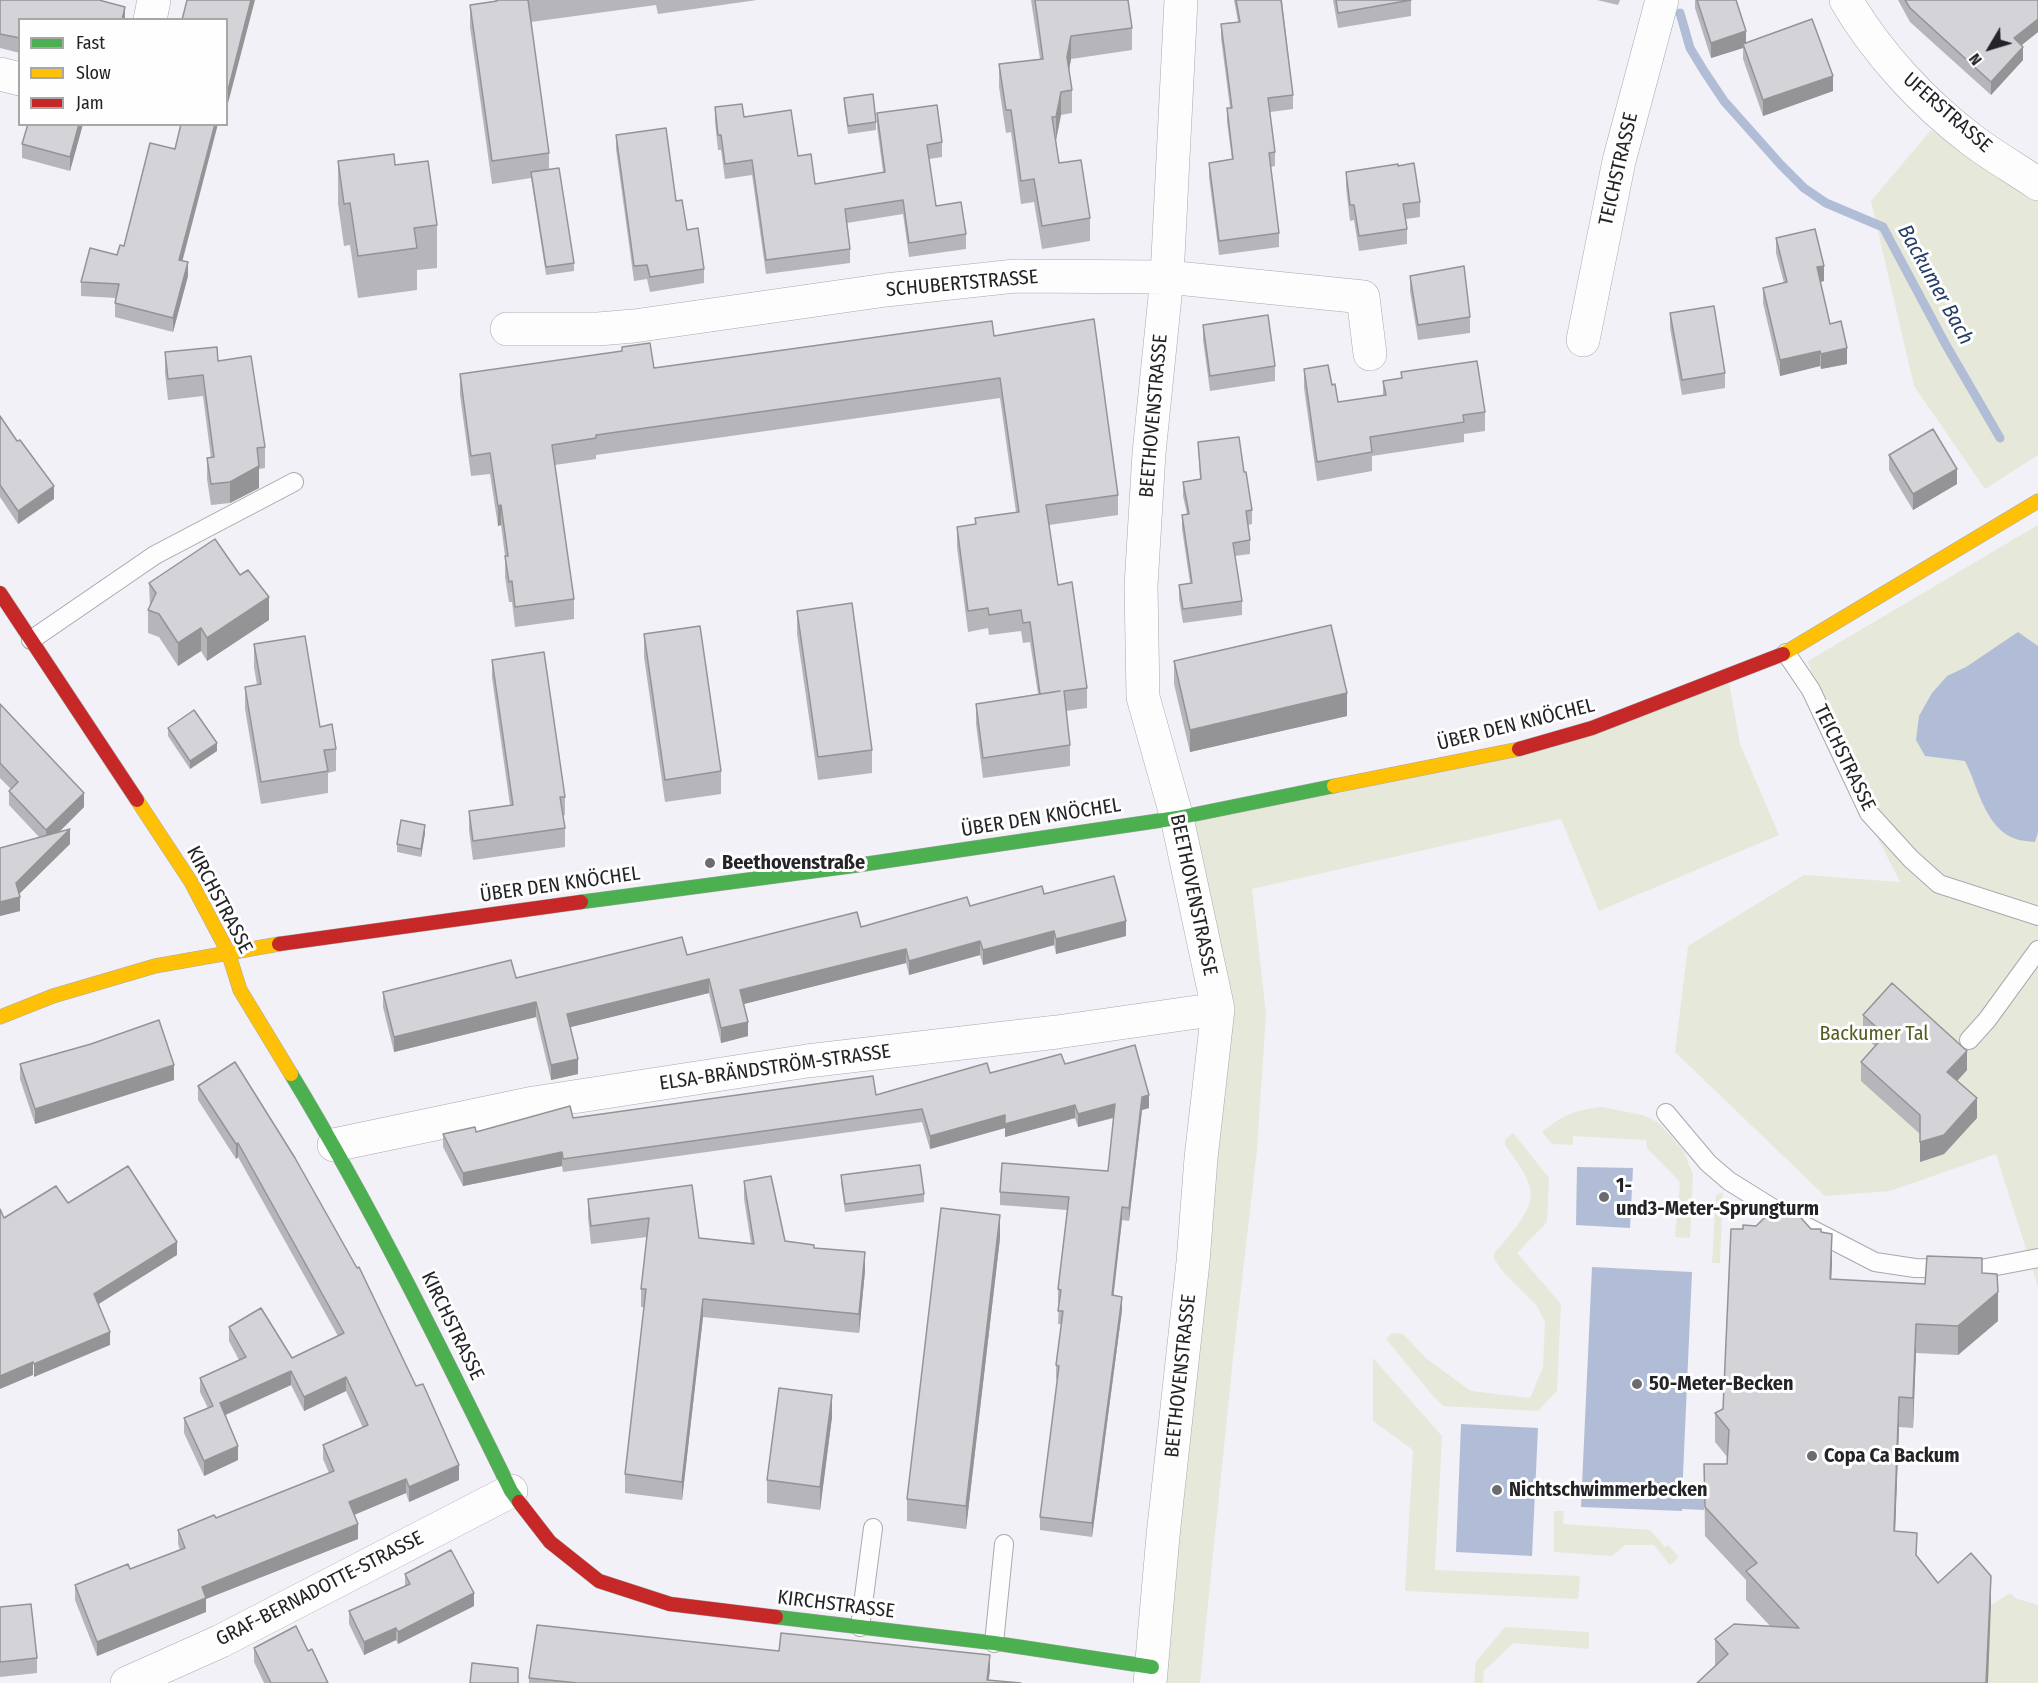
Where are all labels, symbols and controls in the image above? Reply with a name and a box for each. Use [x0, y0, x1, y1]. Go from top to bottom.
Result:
legend [18, 18, 228, 126]
north arrow [1960, 18, 2020, 78]
text: Fast [76, 32, 105, 54]
text: N [1965, 50, 1986, 69]
text: Slow [76, 62, 111, 84]
street label: UFERSTRASSE [1898, 68, 1996, 158]
text: Jam [76, 92, 104, 114]
street label: TEICHSTRASSE [1594, 110, 1644, 228]
water label: Backumer Bach [1892, 221, 1978, 349]
street label: SCHUBERTSTRASSE [885, 265, 1039, 303]
street label: BEETHOVENSTRASSE [1135, 333, 1173, 499]
street label: ÜBER DEN KNÖCHEL [1435, 694, 1597, 756]
street label: TEICHSTRASSE [1808, 701, 1880, 815]
street label: ÜBER DEN KNÖCHEL [959, 794, 1123, 842]
street label: BEETHOVENSTRASSE [1164, 812, 1222, 978]
street label: KIRCHSTRASSE [181, 842, 257, 958]
place label: Beethovenstraße [722, 851, 865, 875]
marker: Beethovenstraße [703, 856, 717, 870]
street label: ÜBER DEN KNÖCHEL [478, 862, 642, 908]
park label: Backumer Tal [1819, 1022, 1929, 1046]
street label: ELSA-BRÄNDSTRÖM-STRASSE [658, 1040, 892, 1096]
place label: 1- und3-Meter-Sprungturm [1616, 1174, 1819, 1221]
marker: 1- und3-Meter-Sprungturm [1597, 1190, 1611, 1204]
street label: KIRCHSTRASSE [415, 1268, 489, 1384]
street label: BEETHOVENSTRASSE [1160, 1293, 1202, 1459]
place label: 50-Meter-Becken [1649, 1372, 1793, 1396]
marker: 50-Meter-Becken [1630, 1377, 1644, 1391]
place label: Copa Ca Backum [1824, 1444, 1959, 1468]
marker: Copa Ca Backum [1805, 1449, 1819, 1463]
place label: Nichtschwimmerbecken [1509, 1478, 1708, 1502]
marker: Nichtschwimmerbecken [1490, 1483, 1504, 1497]
street label: GRAF-BERNADOTTE-STRASSE [212, 1526, 428, 1652]
street label: KIRCHSTRASSE [776, 1586, 896, 1624]

